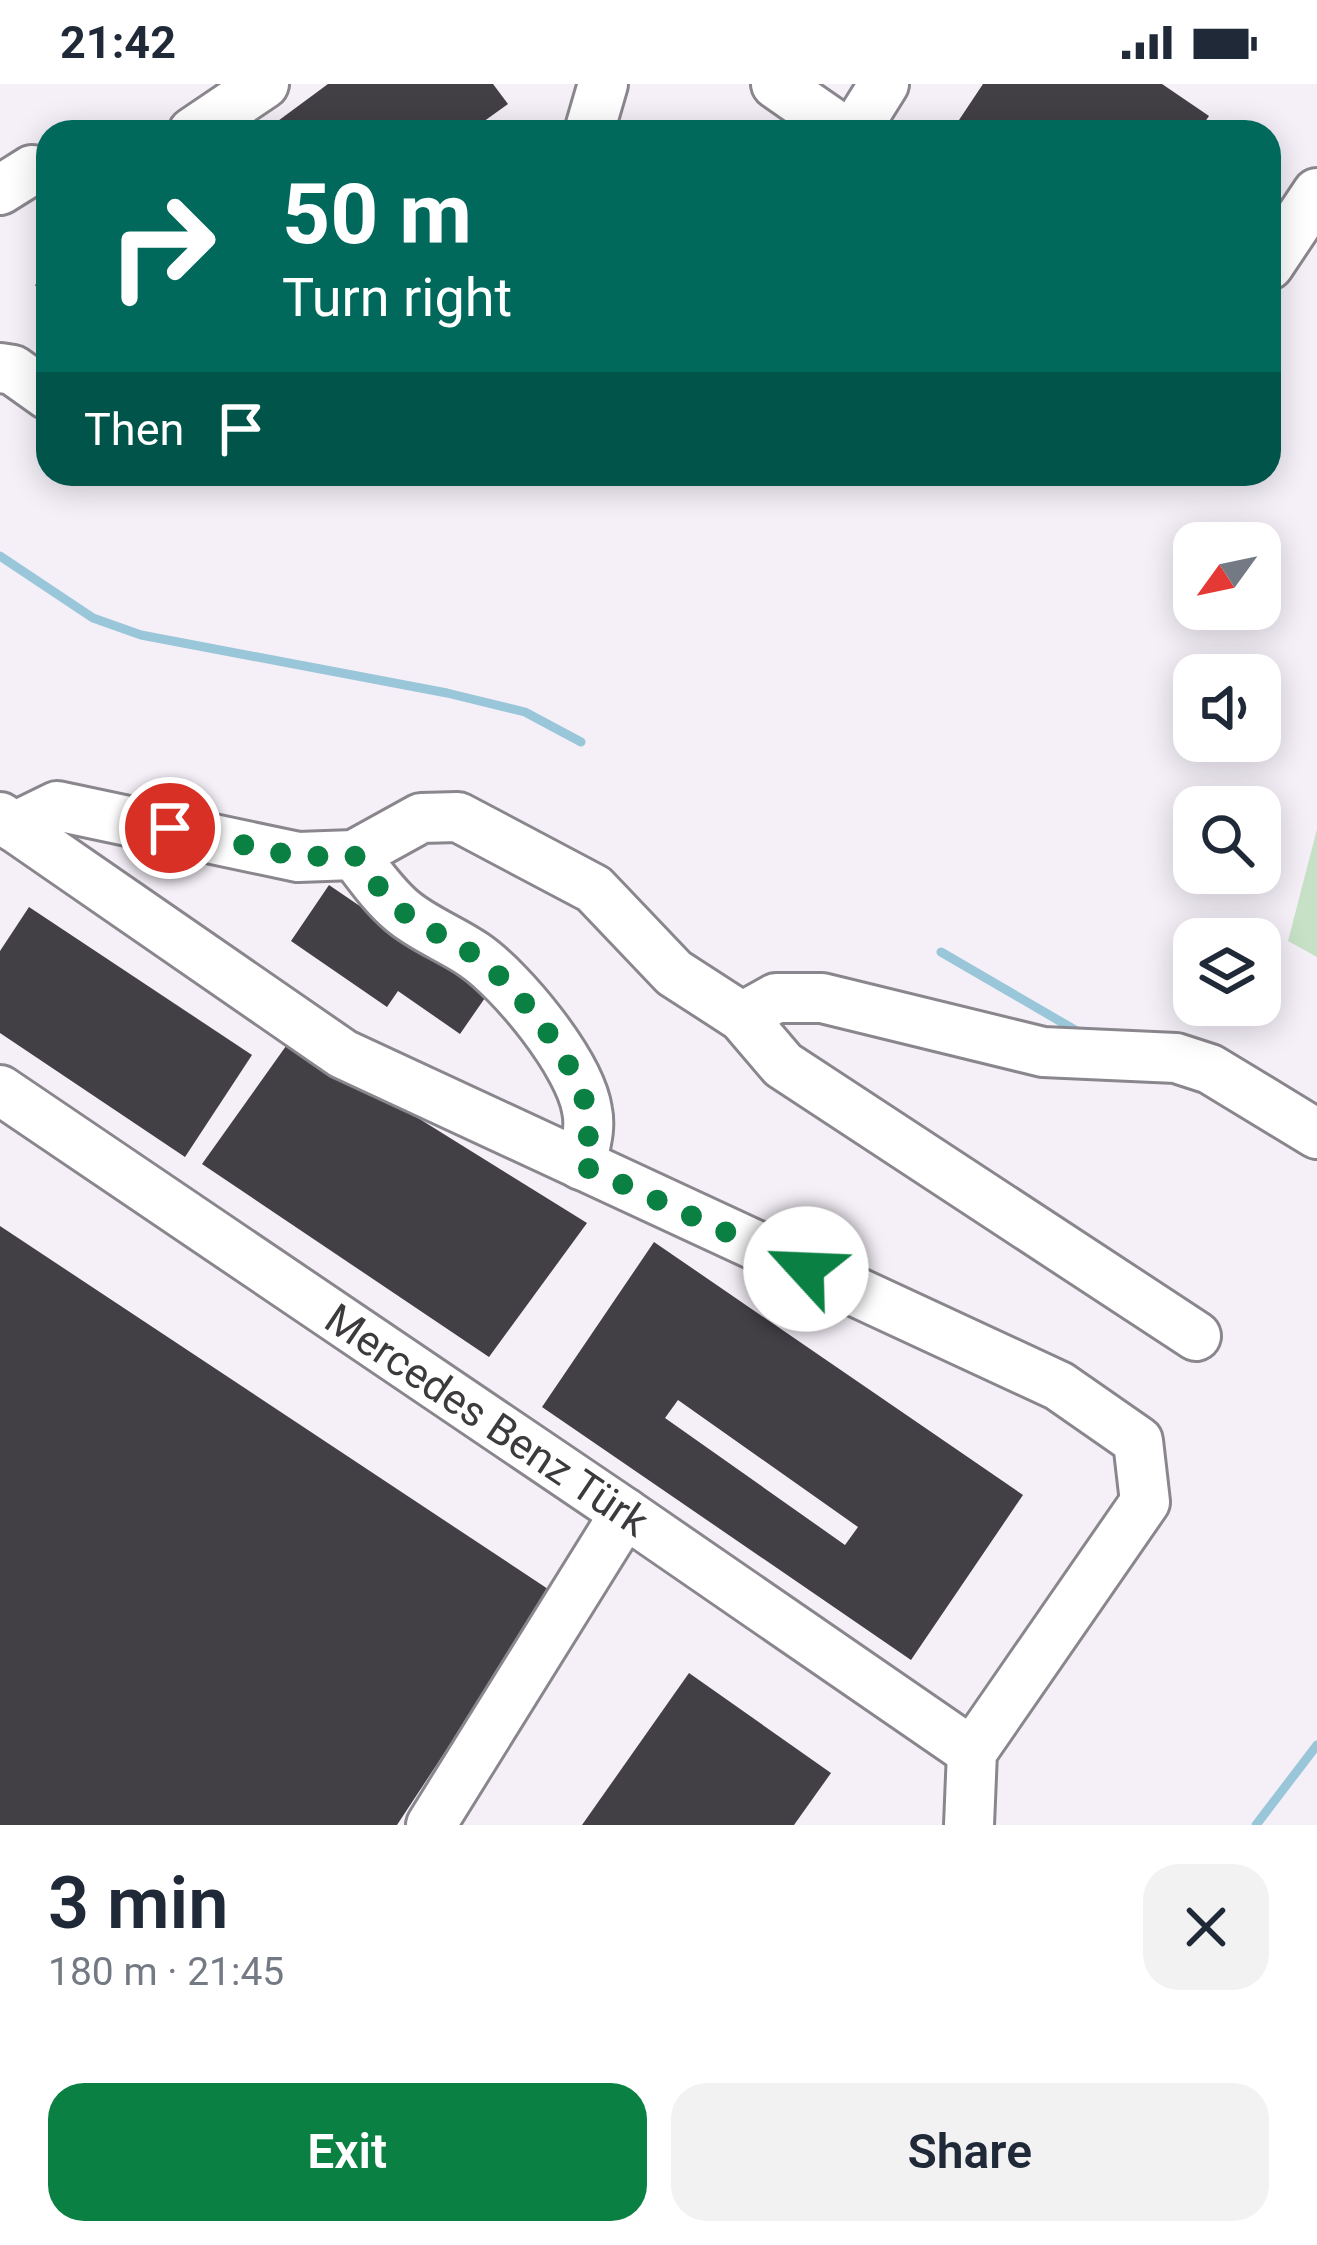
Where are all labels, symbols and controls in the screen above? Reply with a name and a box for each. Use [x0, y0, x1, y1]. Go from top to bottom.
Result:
text: 21:42 [60, 16, 176, 69]
text: 50 m [282, 165, 472, 264]
icon: right [84, 168, 240, 324]
text: Turn right [282, 266, 512, 329]
icon: arrive [208, 396, 274, 462]
text: Then [84, 403, 184, 456]
north arrow [1173, 522, 1281, 630]
map controls [1173, 522, 1281, 1026]
button: sound [1173, 654, 1281, 762]
pin [119, 777, 221, 879]
button: search [1173, 786, 1281, 894]
icon: arrive [137, 795, 203, 861]
button: layers [1173, 918, 1281, 1026]
position arrow [743, 1206, 869, 1332]
street label: Mercedes Benz Türk [316, 1294, 658, 1547]
text: 3 min [48, 1861, 229, 1946]
button: close [1143, 1864, 1269, 1990]
text: 180 m · 21:45 [48, 1949, 284, 1995]
button: Exit [48, 2083, 647, 2221]
button: Share [671, 2083, 1269, 2221]

